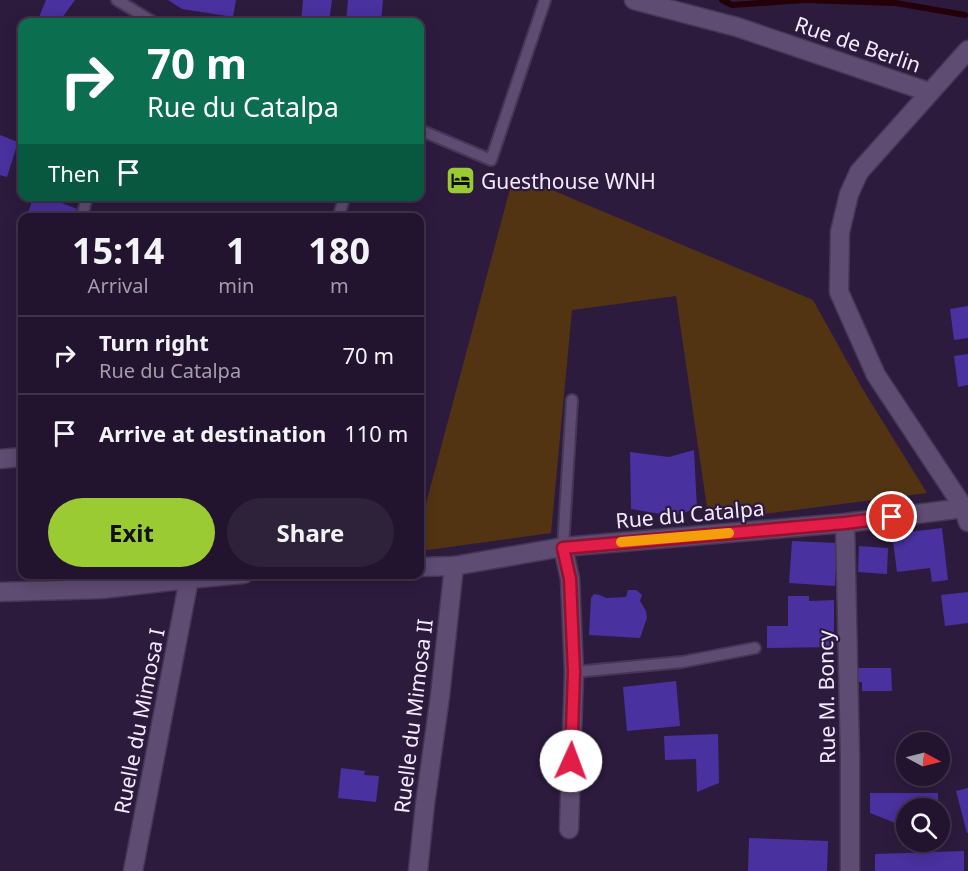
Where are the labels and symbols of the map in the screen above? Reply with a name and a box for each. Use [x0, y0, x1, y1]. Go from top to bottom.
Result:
street label: Rue de Berlin [791, 9, 925, 79]
hotel icon: Guesthouse WNH [444, 165, 476, 197]
place label: Guesthouse WNH [481, 167, 656, 195]
pin [866, 491, 917, 542]
street label: Rue du Catalpa [614, 494, 766, 534]
street label: Ruelle du Mimosa II [387, 617, 439, 815]
street label: Ruelle du Mimosa I [107, 626, 171, 816]
street label: Rue M. Boncy [811, 630, 841, 764]
position arrow [539, 729, 603, 793]
north arrow [896, 732, 950, 786]

